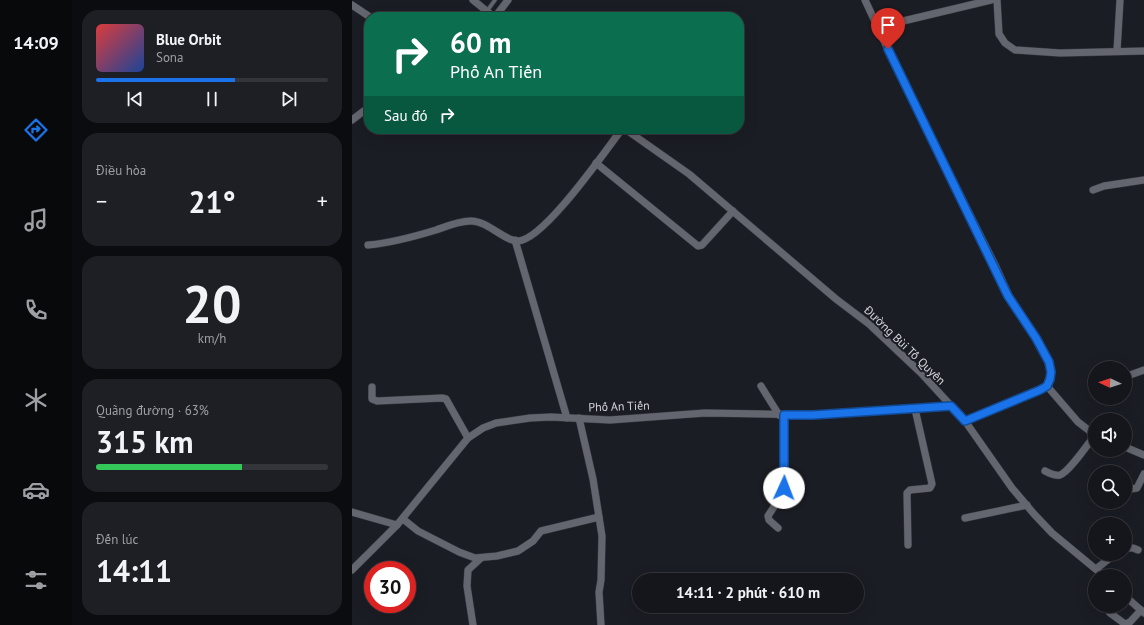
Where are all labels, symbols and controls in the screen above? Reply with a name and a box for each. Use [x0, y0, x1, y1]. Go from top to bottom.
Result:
pin [871, 8, 905, 49]
icon: arrive [877, 14, 899, 36]
text: 60 m [450, 24, 511, 61]
icon: right [384, 28, 436, 80]
text: Blue Orbit [156, 30, 221, 49]
text: 14:09 [13, 31, 59, 54]
text: Sona [156, 49, 183, 66]
text: Phố An Tiến [450, 60, 542, 83]
icon: previous [124, 88, 146, 110]
icon: pause [201, 88, 223, 110]
icon: next [278, 88, 300, 110]
icon: right [436, 104, 458, 126]
text: Sau đó [384, 106, 428, 125]
icon: directions [22, 116, 50, 144]
text: Điều hòa [96, 162, 146, 179]
text: 21° [188, 182, 236, 221]
text: − [96, 187, 107, 215]
text: + [317, 187, 328, 215]
icon: music [22, 206, 50, 234]
text: 20 [183, 270, 241, 337]
icon: phone [22, 296, 50, 324]
street label: Đường Bùi Tố Quyên [860, 302, 949, 388]
text: km/h [198, 330, 226, 347]
north arrow [1088, 361, 1132, 405]
map controls [1088, 361, 1132, 613]
icon: climate [22, 386, 50, 414]
street label: Phố An Tiến [588, 397, 650, 415]
text: Quãng đường · 63% [96, 402, 209, 419]
button: sound [1088, 413, 1132, 457]
text: 315 km [96, 422, 194, 461]
button: search [1088, 465, 1132, 509]
position arrow [763, 467, 805, 509]
icon: car [22, 476, 50, 504]
button: + [1088, 517, 1132, 561]
text: Đến lúc [96, 531, 138, 548]
text: 14:11 [96, 551, 172, 590]
speed limit sign: 30 [364, 561, 416, 613]
icon: filters [22, 566, 50, 594]
button: − [1088, 569, 1132, 613]
text: 14:11 · 2 phút · 610 m [676, 583, 820, 602]

